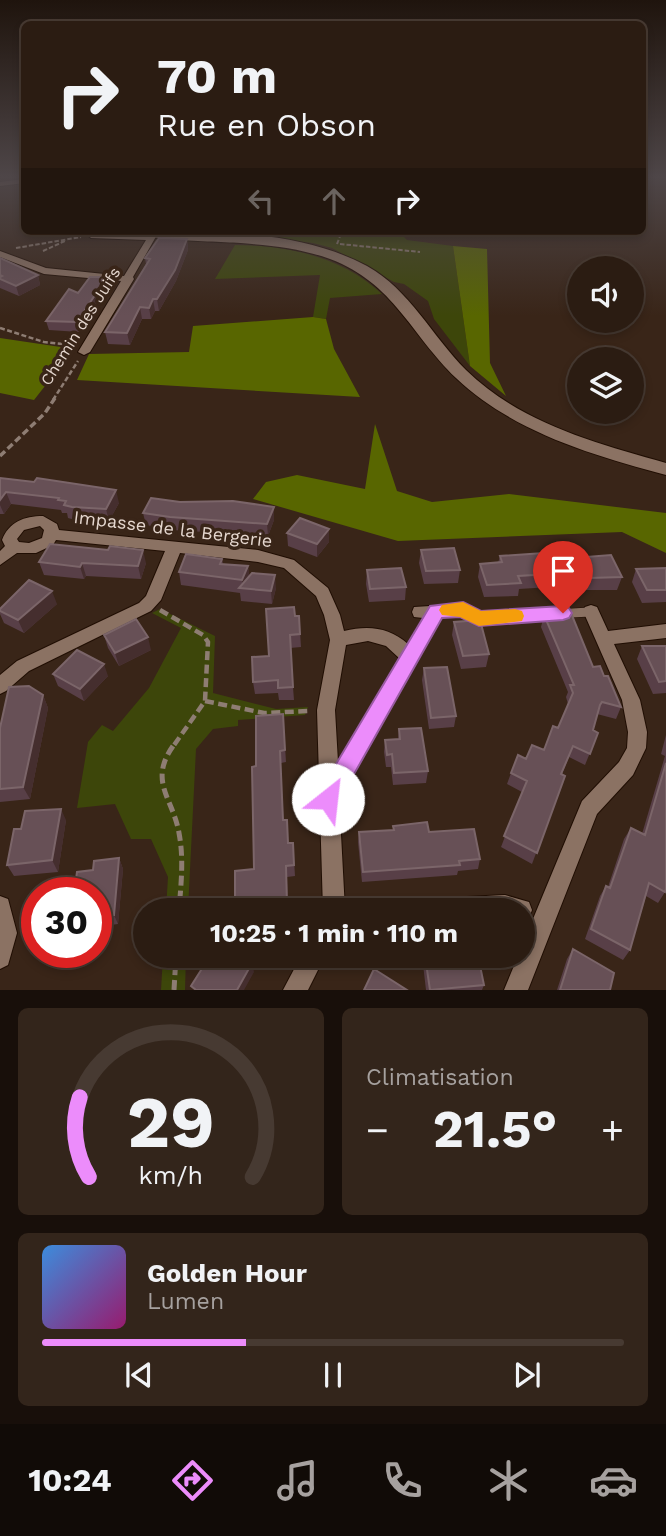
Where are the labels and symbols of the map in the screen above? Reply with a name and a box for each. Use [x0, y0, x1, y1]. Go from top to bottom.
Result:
street label: Chemin des Juifs [36, 264, 124, 389]
street label: Impasse de la Bergerie [72, 506, 274, 551]
pin [533, 541, 593, 613]
position arrow [291, 762, 365, 836]
speed limit sign: 30 [21, 877, 112, 968]

